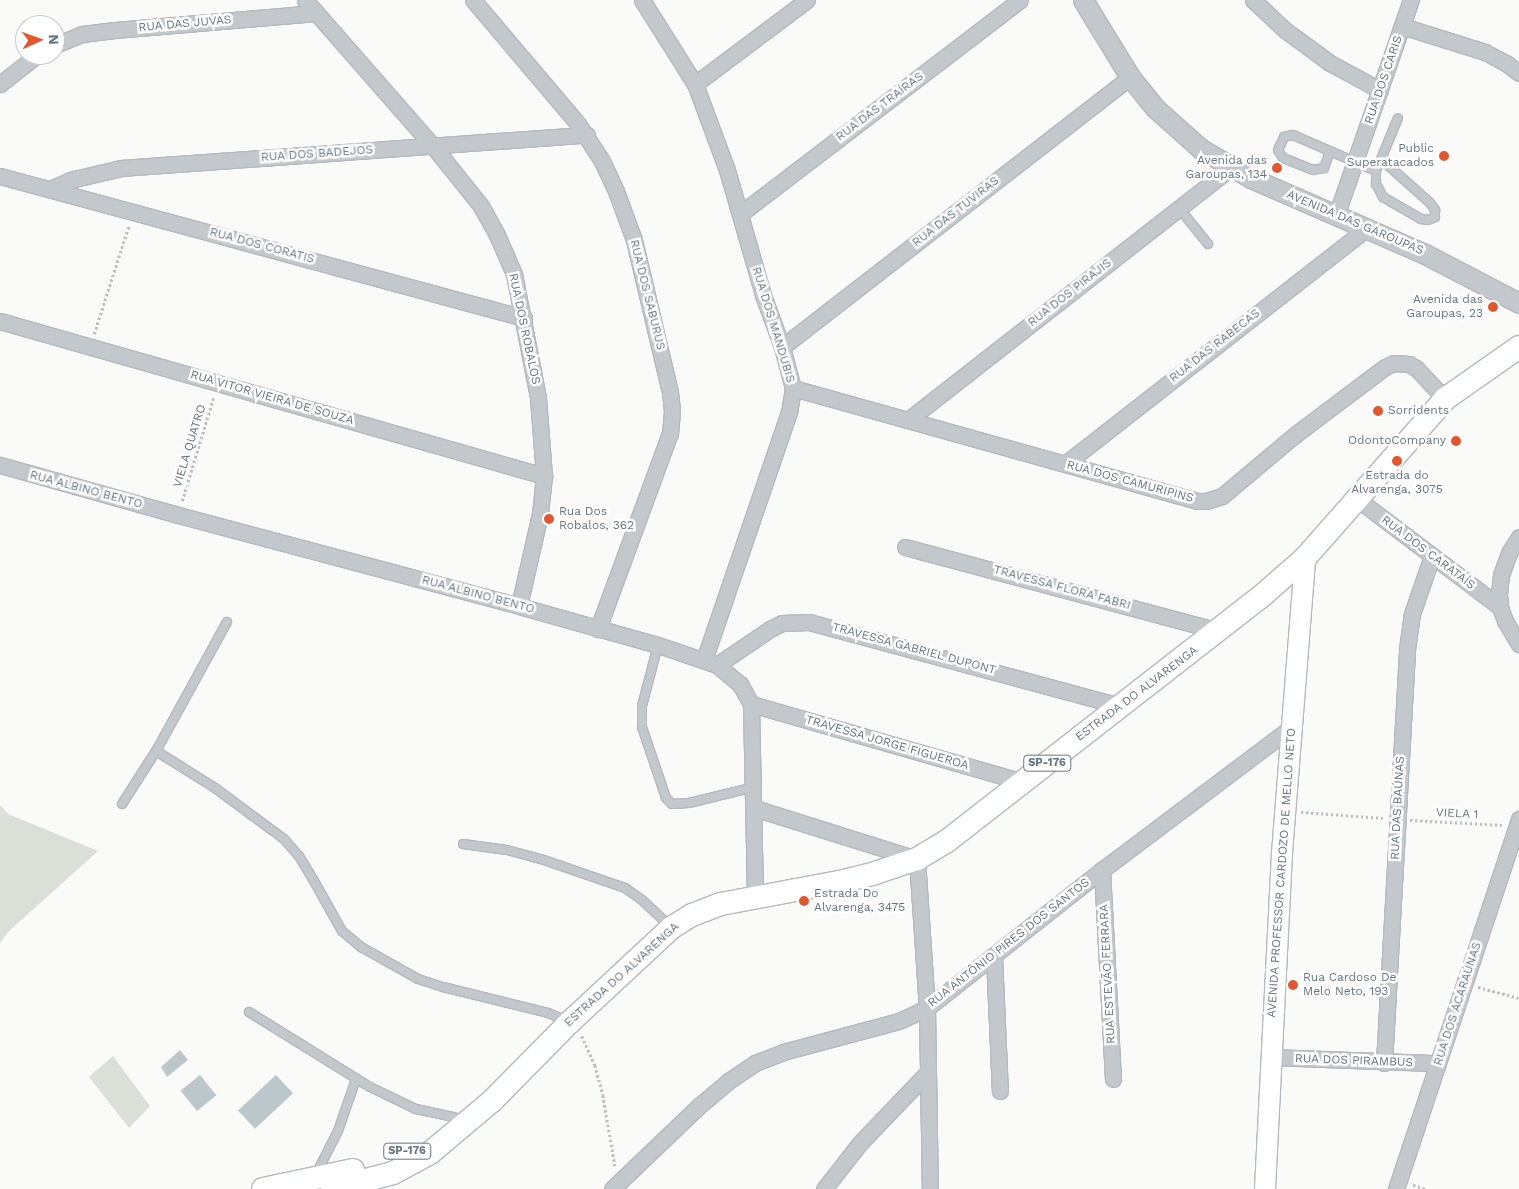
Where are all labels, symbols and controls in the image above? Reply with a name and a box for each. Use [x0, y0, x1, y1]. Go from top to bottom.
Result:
street label: RUA DAS JUVAS [138, 13, 232, 35]
north arrow [15, 15, 65, 65]
text: N [46, 34, 62, 45]
street label: RUA DOS CARIS [1362, 34, 1406, 126]
street label: RUA DAS TRAÍRAS [833, 69, 927, 145]
place label: Public Superatacados [1347, 142, 1434, 170]
street label: RUA DOS BADEJOS [260, 143, 374, 165]
marker: Public Superatacados [1438, 150, 1450, 162]
place label: Avenida das Garoupas, 134 [1185, 154, 1267, 182]
marker: Avenida das Garoupas, 134 [1271, 162, 1283, 174]
street label: RUA DAS TUVIRAS [909, 173, 1003, 251]
street label: AVENIDA DAS GAROUPAS [1284, 188, 1426, 258]
street label: RUA DOS CORATIS [208, 225, 316, 267]
street label: RUA DOS SABURUS [626, 238, 668, 352]
street label: RUA DOS PIRAJIS [1025, 256, 1115, 330]
street label: RUA DOS MANDUBIS [748, 265, 798, 385]
street label: RUA DOS ROBALOS [505, 272, 543, 386]
place label: Avenida das Garoupas, 23 [1406, 293, 1483, 321]
marker: Avenida das Garoupas, 23 [1487, 301, 1499, 313]
street label: RUA DAS RABECAS [1167, 306, 1263, 386]
street label: RUA VITOR VIEIRA DE SOUZA [188, 367, 356, 429]
street label: VIELA QUATRO [170, 403, 210, 489]
place label: Sorridents [1388, 404, 1449, 418]
marker: Sorridents [1372, 405, 1384, 417]
place label: OdontoCompany [1348, 434, 1446, 448]
marker: OdontoCompany [1450, 435, 1462, 447]
marker: Estrada do Alvarenga, 3075 [1391, 455, 1403, 467]
street label: RUA DOS CAMURIPINS [1065, 458, 1195, 506]
street label: RUA ALBINO BENTO [28, 468, 144, 512]
place label: Estrada do Alvarenga, 3075 [1351, 469, 1443, 497]
place label: Rua Dos Robalos, 362 [559, 505, 634, 533]
marker: Rua Dos Robalos, 362 [543, 513, 555, 525]
street label: RUA DOS CARATAÍS [1378, 513, 1478, 593]
street label: TRAVESSA FLORA FABRI [992, 563, 1132, 613]
street label: RUA ALBINO BENTO [420, 573, 536, 617]
street label: TRAVESSA GABRIEL DUPONT [830, 620, 998, 678]
street label: ESTRADA DO ALVARENGA [1073, 643, 1201, 745]
street label: TRAVESSA JORGE FIGUEROA [804, 713, 970, 773]
street label: AVENIDA PROFESSOR CARDOZO DE MELLO NETO [1265, 727, 1299, 1019]
road number: SP-176 [1023, 754, 1071, 771]
street label: RUA DAS BAÚNAS [1388, 755, 1408, 861]
street label: VIELA 1 [1435, 806, 1479, 822]
street label: RUA ANTÔNIO PIRES DOS SANTOS [925, 875, 1093, 1011]
place label: Estrada Do Alvarenga, 3475 [814, 887, 905, 915]
marker: Estrada Do Alvarenga, 3475 [798, 895, 810, 907]
street label: RUA ESTEVÃO FERRARA [1097, 903, 1119, 1045]
street label: ESTRADA DO ALVARENGA [561, 919, 683, 1031]
street label: RUA DOS ACARAÚNAS [1431, 940, 1485, 1068]
place label: Rua Cardoso De Melo Neto, 193 [1303, 971, 1397, 999]
marker: Rua Cardoso De Melo Neto, 193 [1287, 979, 1299, 991]
street label: RUA DOS PIRAMBUS [1294, 1052, 1414, 1070]
road number: SP-176 [383, 1142, 431, 1160]

